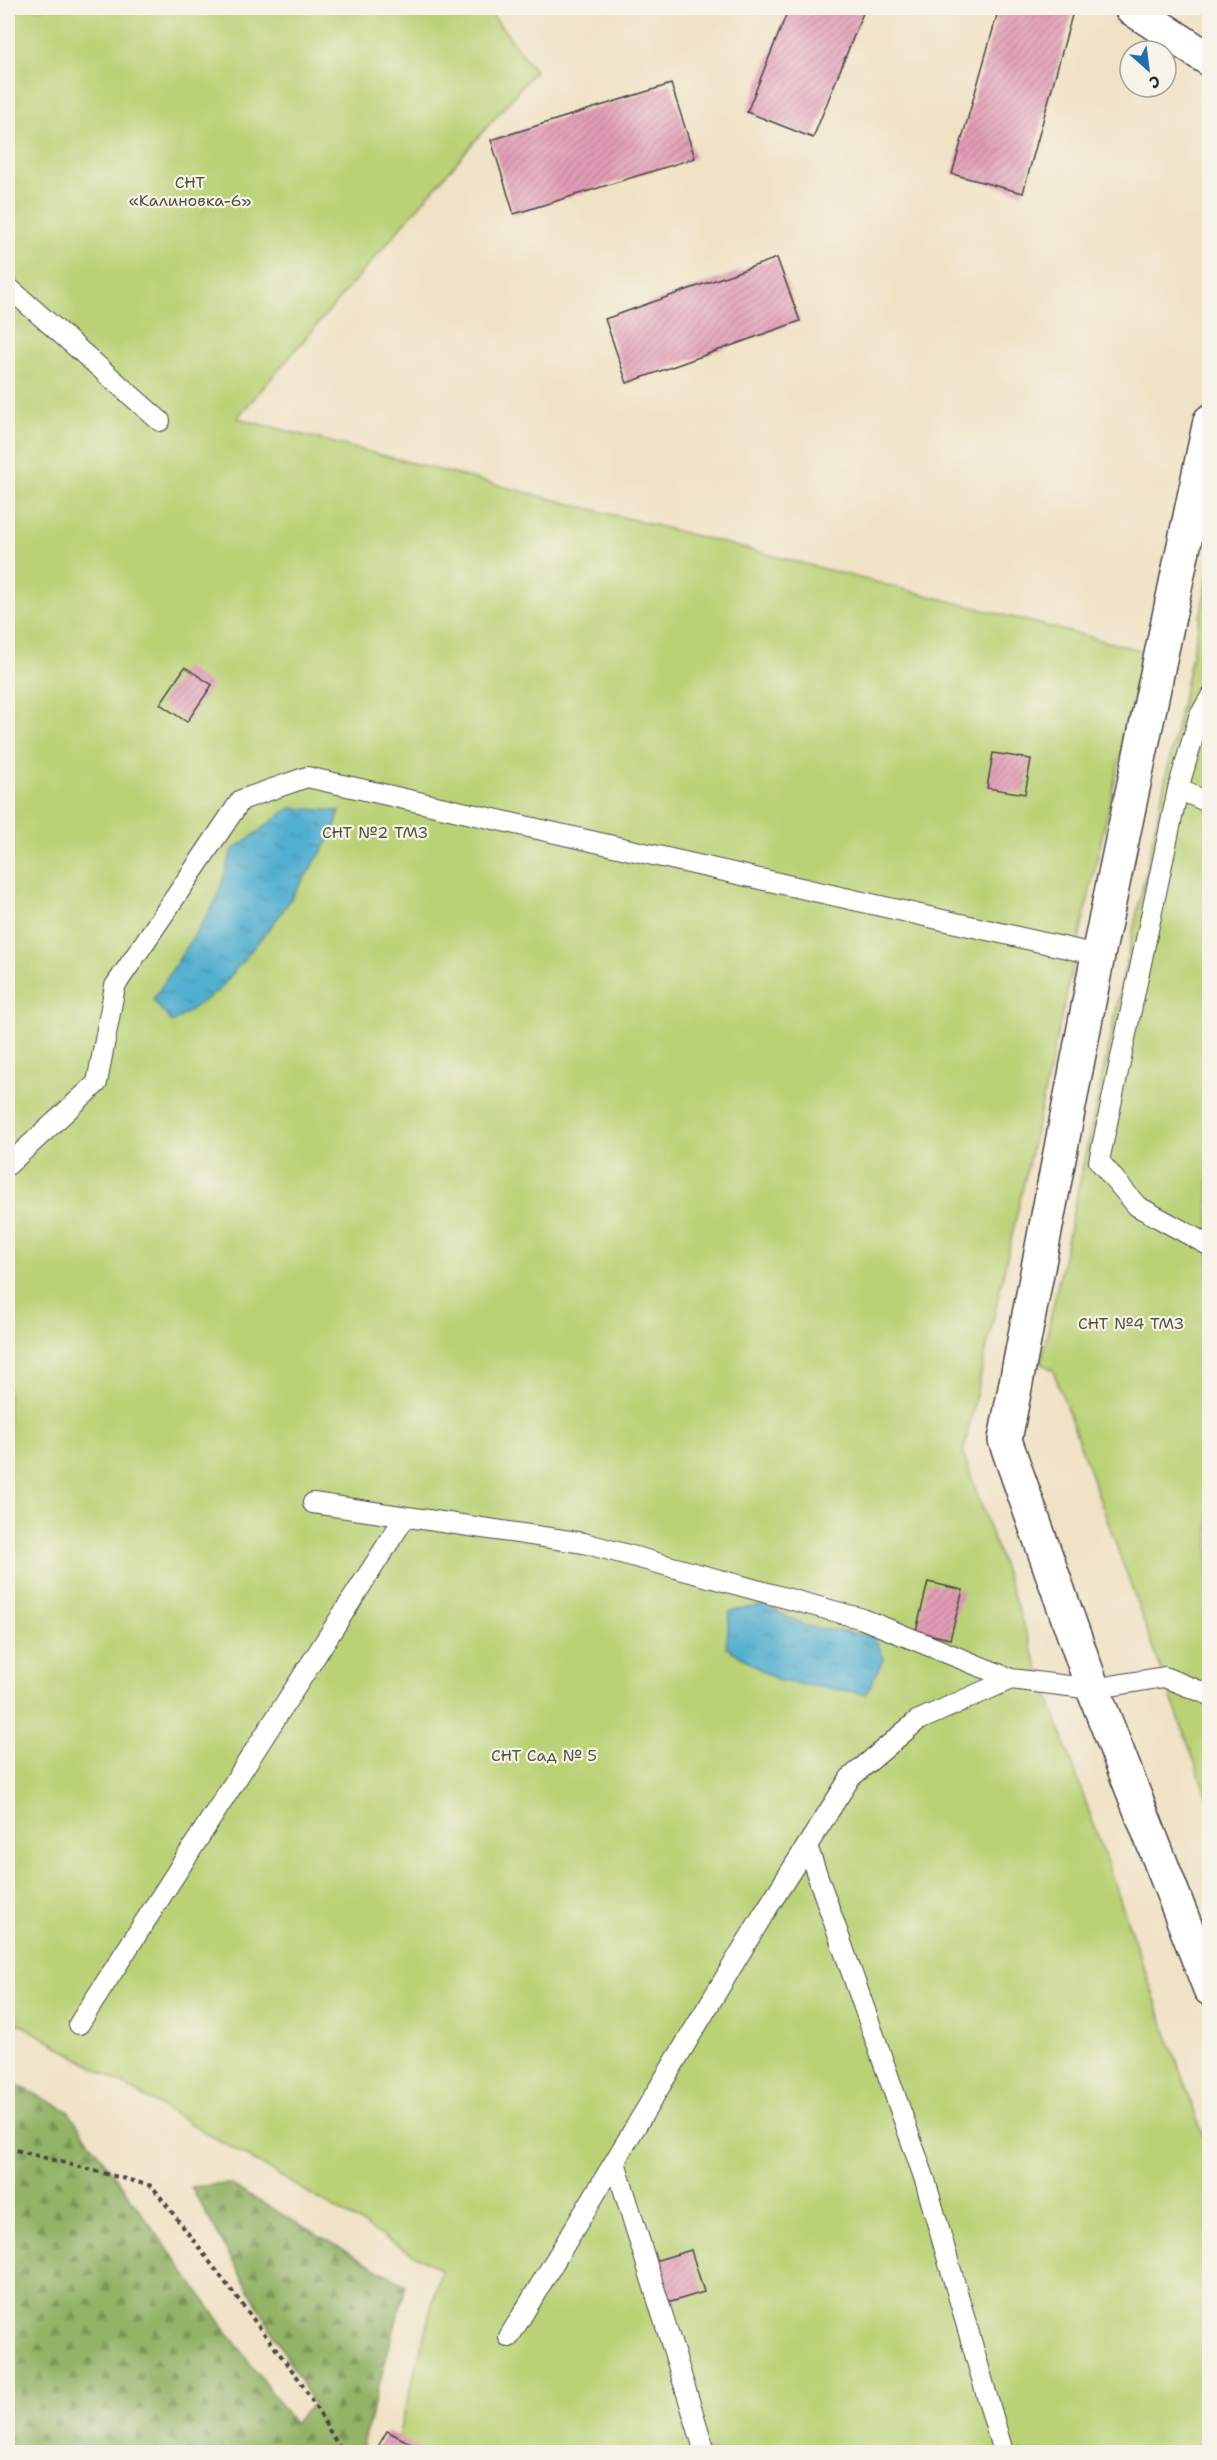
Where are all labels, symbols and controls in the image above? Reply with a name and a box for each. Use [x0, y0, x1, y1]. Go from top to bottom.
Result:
north arrow [1118, 39, 1178, 99]
text: С [1145, 70, 1164, 93]
park label: СНТ «Калиновка-6» [129, 172, 251, 211]
park label: СНТ №2 ТМЗ [322, 822, 428, 843]
park label: СНТ №4 ТМЗ [1078, 1313, 1184, 1334]
park label: СНТ Сад № 5 [491, 1745, 597, 1766]

